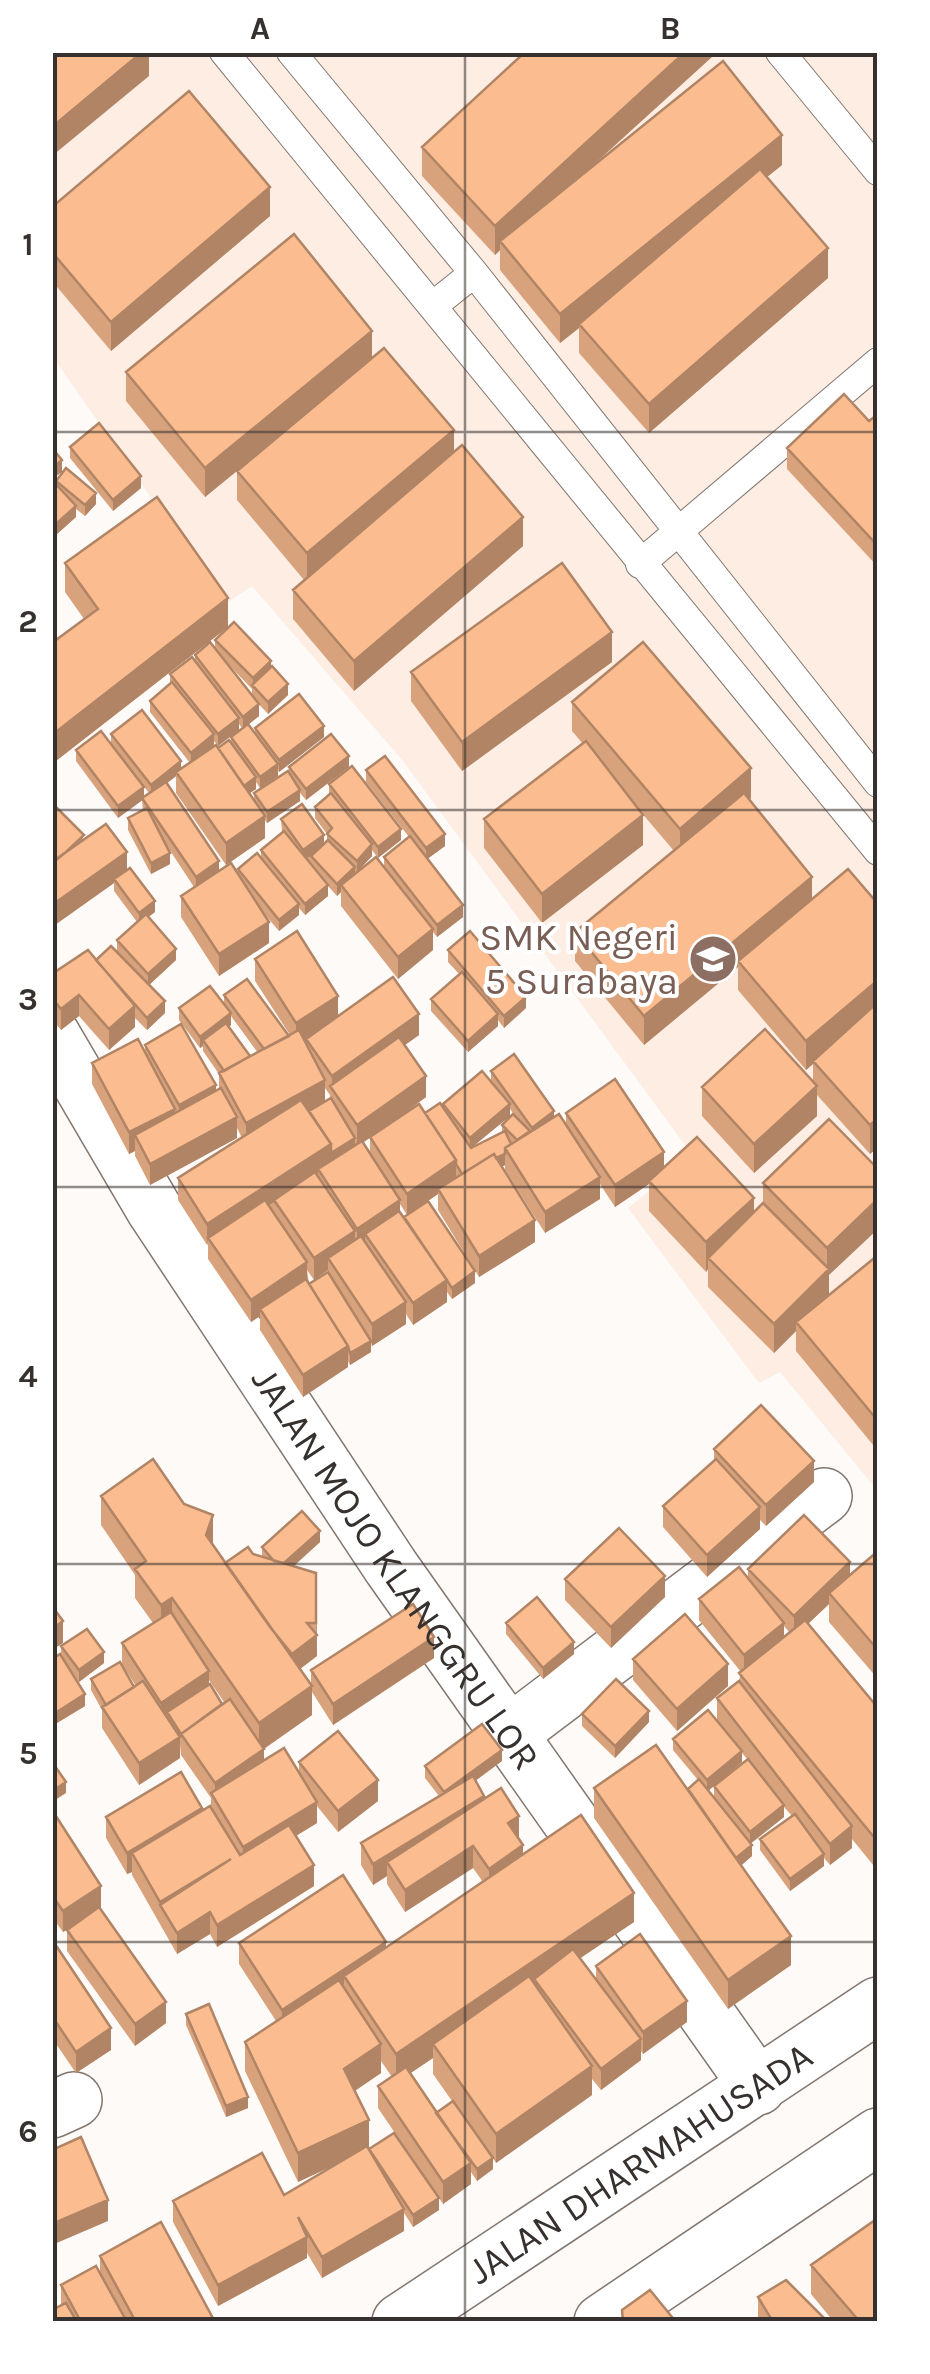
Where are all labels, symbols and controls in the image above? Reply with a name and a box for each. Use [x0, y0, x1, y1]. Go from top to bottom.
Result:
text: A [250, 10, 270, 47]
text: B [660, 10, 680, 47]
text: 1 [22, 226, 34, 263]
text: 2 [18, 603, 38, 640]
place label: SMK Negeri 5 Surabaya [479, 915, 678, 1004]
school or university icon: SMK Negeri 5 Surabaya [687, 933, 739, 985]
text: 3 [18, 981, 38, 1018]
text: 4 [18, 1358, 38, 1395]
street label: JALAN MOJO KLANGGRU LOR [243, 1359, 549, 1778]
text: 5 [19, 1735, 37, 1772]
street label: JALAN DHARMAHUSADA [459, 2033, 821, 2293]
text: 6 [18, 2113, 38, 2150]

